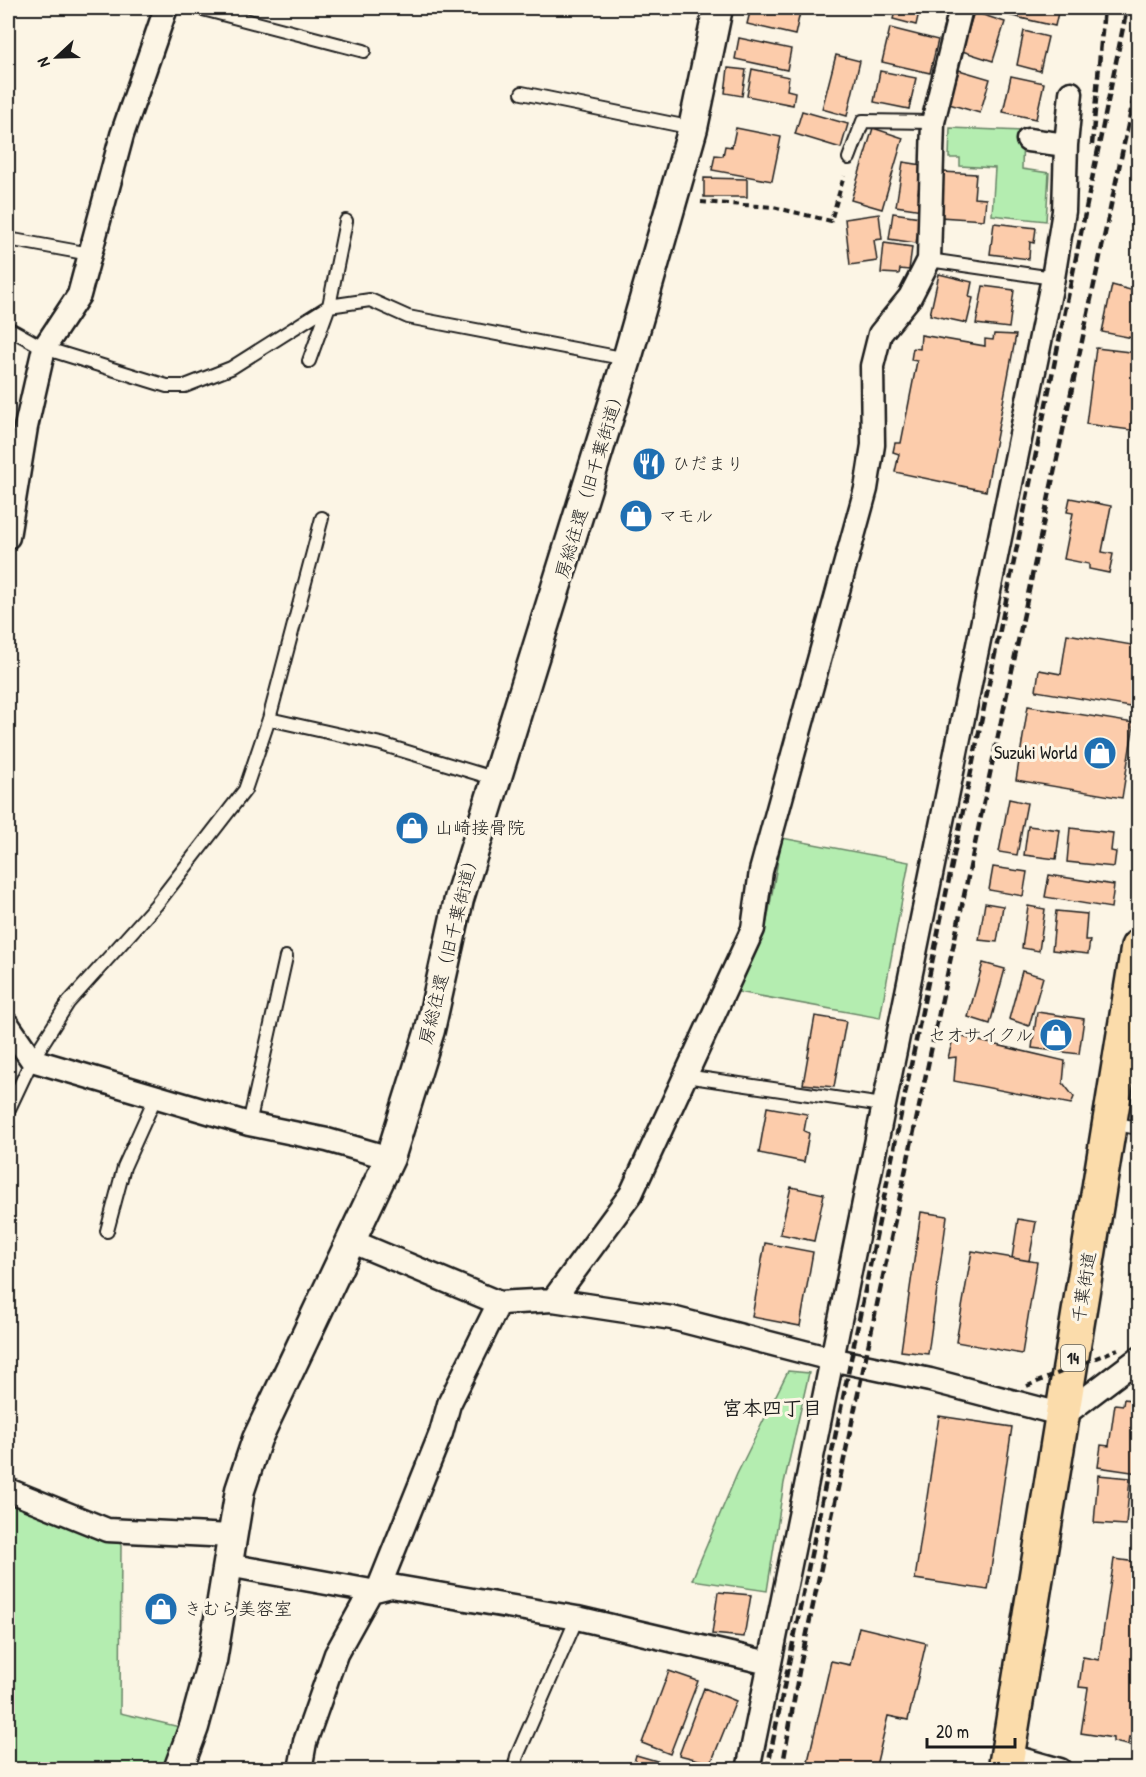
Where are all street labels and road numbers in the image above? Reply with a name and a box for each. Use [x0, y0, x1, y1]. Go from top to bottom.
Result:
street label: 房総往還（旧千葉街道） [549, 385, 630, 581]
street label: 房総往還（旧千葉街道） [412, 849, 485, 1047]
street label: 千葉街道 [1066, 1249, 1101, 1324]
road number: 14 [1061, 1345, 1085, 1371]

